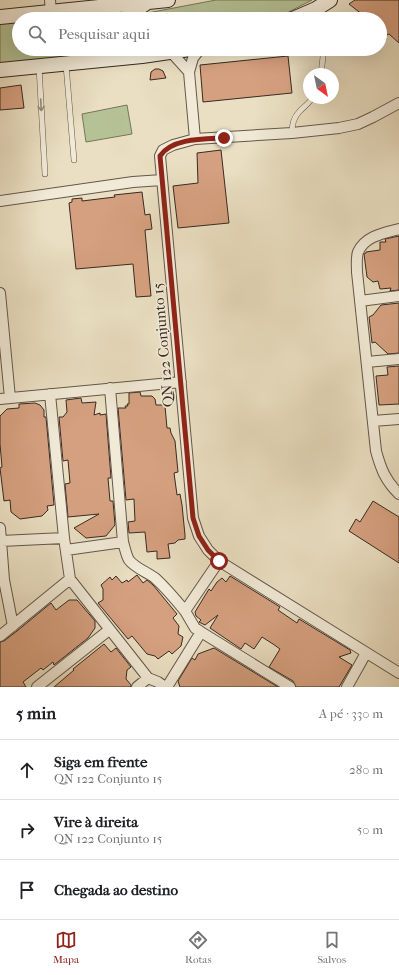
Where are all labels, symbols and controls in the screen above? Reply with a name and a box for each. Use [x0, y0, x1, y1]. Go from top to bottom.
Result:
search box [12, 12, 387, 56]
icon: search [26, 23, 48, 45]
text: Pesquisar aqui [58, 25, 150, 43]
north arrow [303, 68, 339, 104]
one-way arrow [37, 98, 45, 111]
route end [215, 129, 233, 147]
street label: QN 122 Conjunto 15 [149, 282, 177, 408]
route start [210, 552, 228, 570]
text: 5 min [16, 703, 56, 723]
text: A pé · 330 m [319, 706, 383, 721]
text: Siga em frente [54, 753, 147, 771]
icon: ahead [16, 759, 38, 781]
text: 280 m [349, 762, 383, 777]
text: QN 122 Conjunto 15 [54, 771, 162, 786]
text: Vire à direita [54, 813, 138, 831]
icon: right [16, 819, 38, 841]
text: 50 m [357, 822, 383, 837]
text: QN 122 Conjunto 15 [54, 831, 162, 846]
icon: arrive [16, 879, 38, 901]
text: Chegada ao destino [54, 881, 178, 899]
tab: Mapa [53, 929, 79, 966]
tab: Rotas [185, 929, 212, 966]
tab: Salvos [317, 929, 346, 966]

